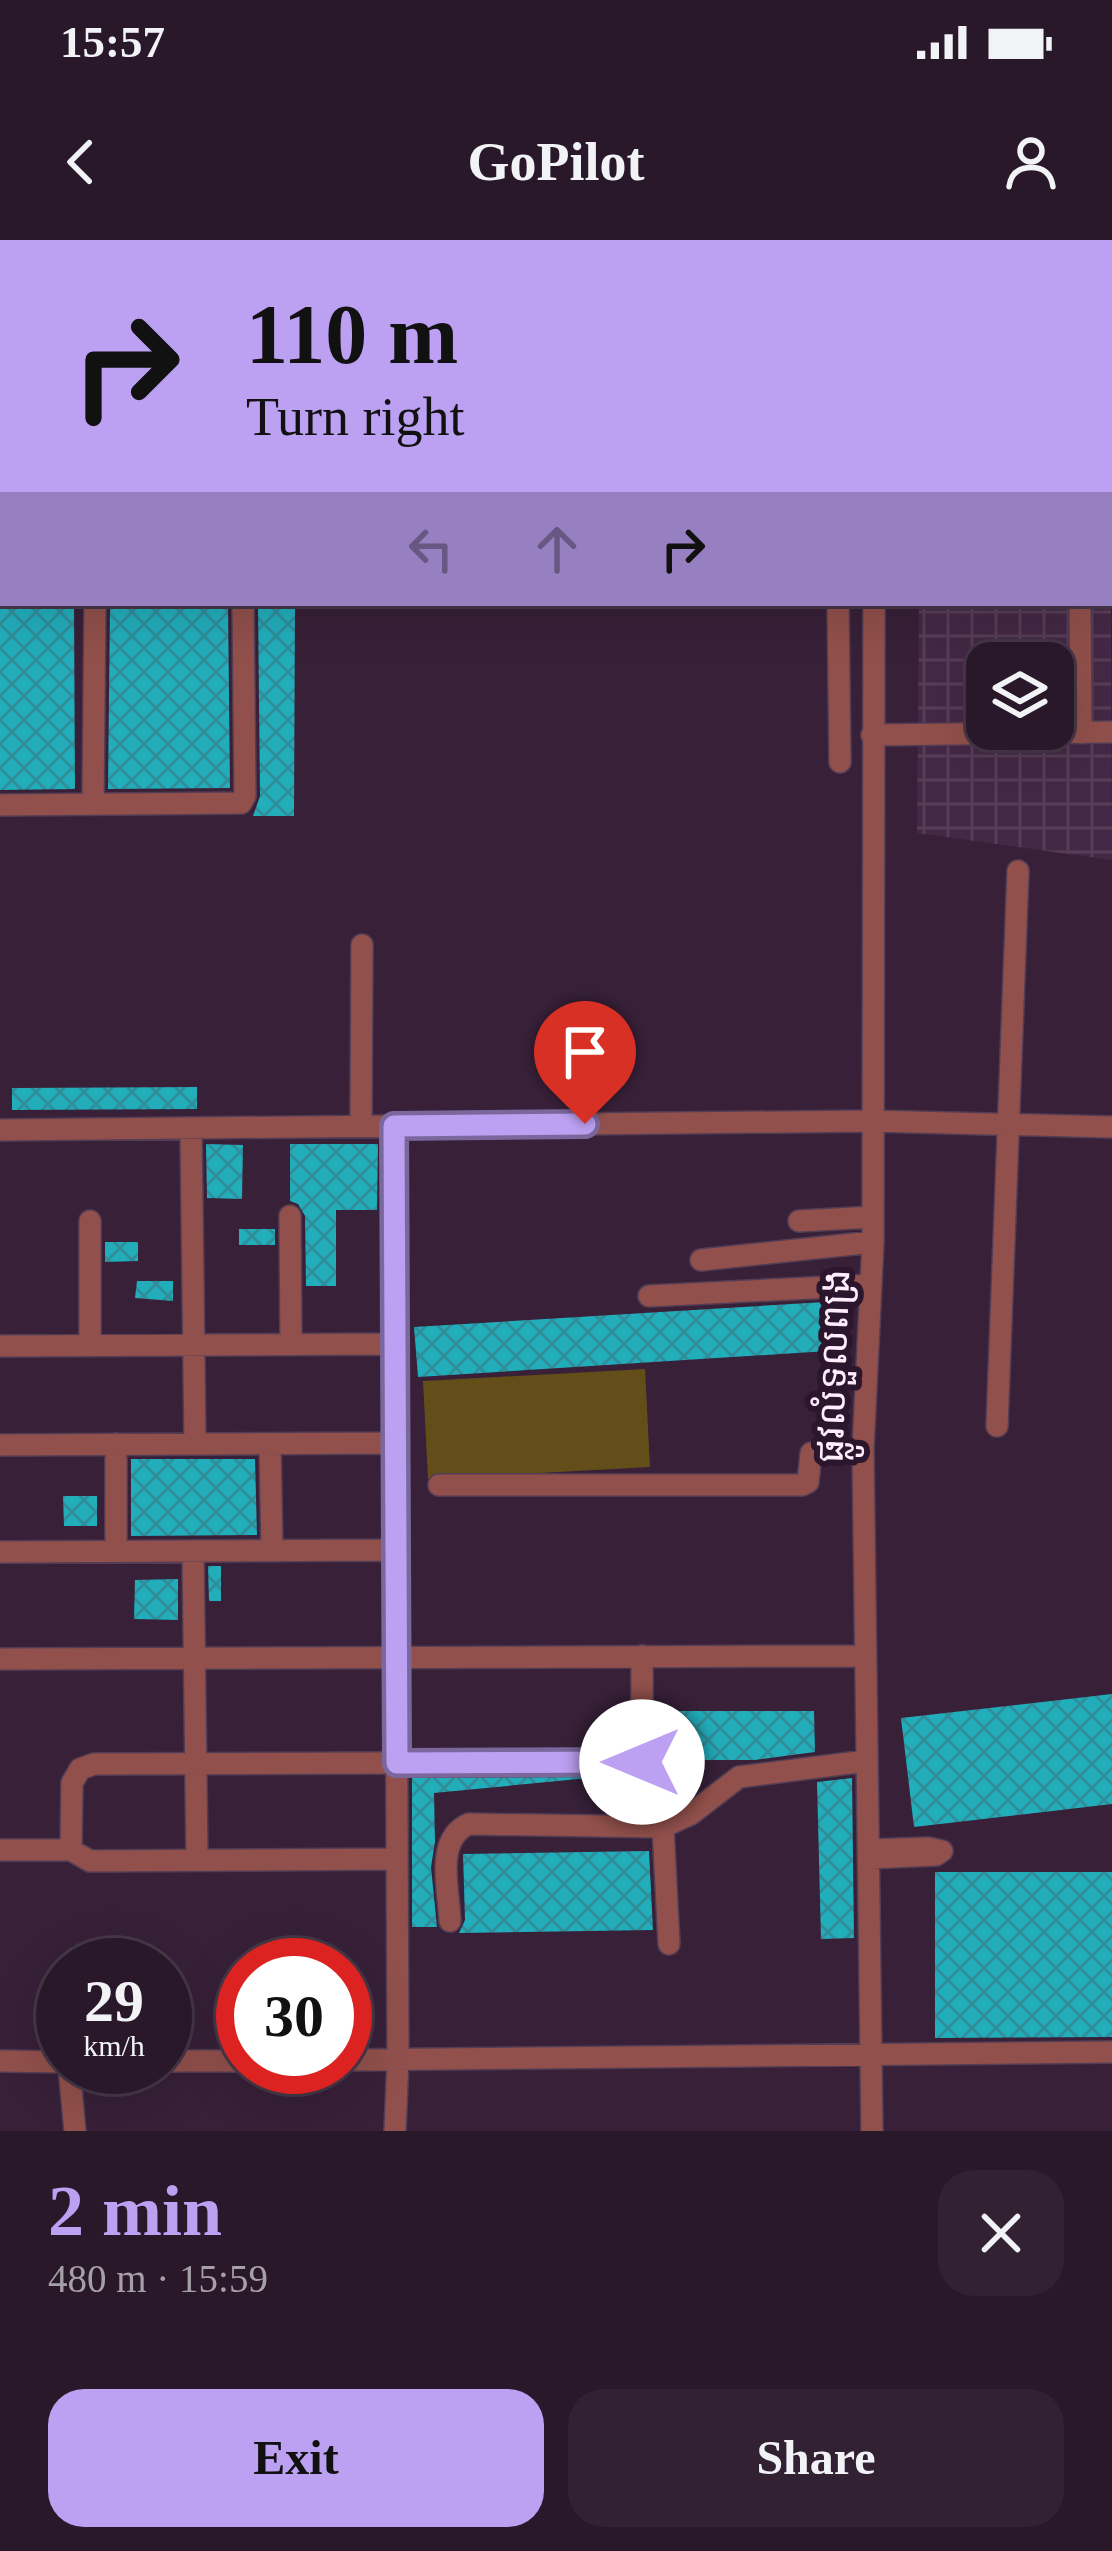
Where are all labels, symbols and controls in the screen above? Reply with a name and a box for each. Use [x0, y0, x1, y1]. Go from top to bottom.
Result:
text: 15:57 [60, 17, 165, 67]
icon: back [48, 129, 114, 195]
icon: person [998, 129, 1064, 195]
text: GoPilot [468, 132, 644, 192]
icon: right [48, 288, 204, 444]
text: 110 m [246, 288, 458, 381]
text: Turn right [246, 387, 465, 447]
icon: left [398, 516, 464, 582]
icon: ahead [524, 516, 590, 582]
icon: right [650, 516, 716, 582]
map controls [966, 642, 1074, 750]
button: layers [966, 642, 1074, 750]
pin [534, 1001, 636, 1124]
icon: arrive [552, 1019, 618, 1085]
street label: ផ្លូវលំទួលពង្រ [808, 1268, 871, 1464]
position arrow [579, 1699, 705, 1825]
speed limit sign: 30 [216, 1938, 372, 2094]
text: 29 [84, 1968, 144, 2034]
text: km/h [83, 2029, 145, 2062]
button: close [938, 2170, 1064, 2296]
text: 2 min [48, 2171, 222, 2251]
text: 480 m · 15:59 [48, 2257, 268, 2300]
button: Exit [48, 2389, 544, 2527]
button: Share [568, 2389, 1064, 2527]

